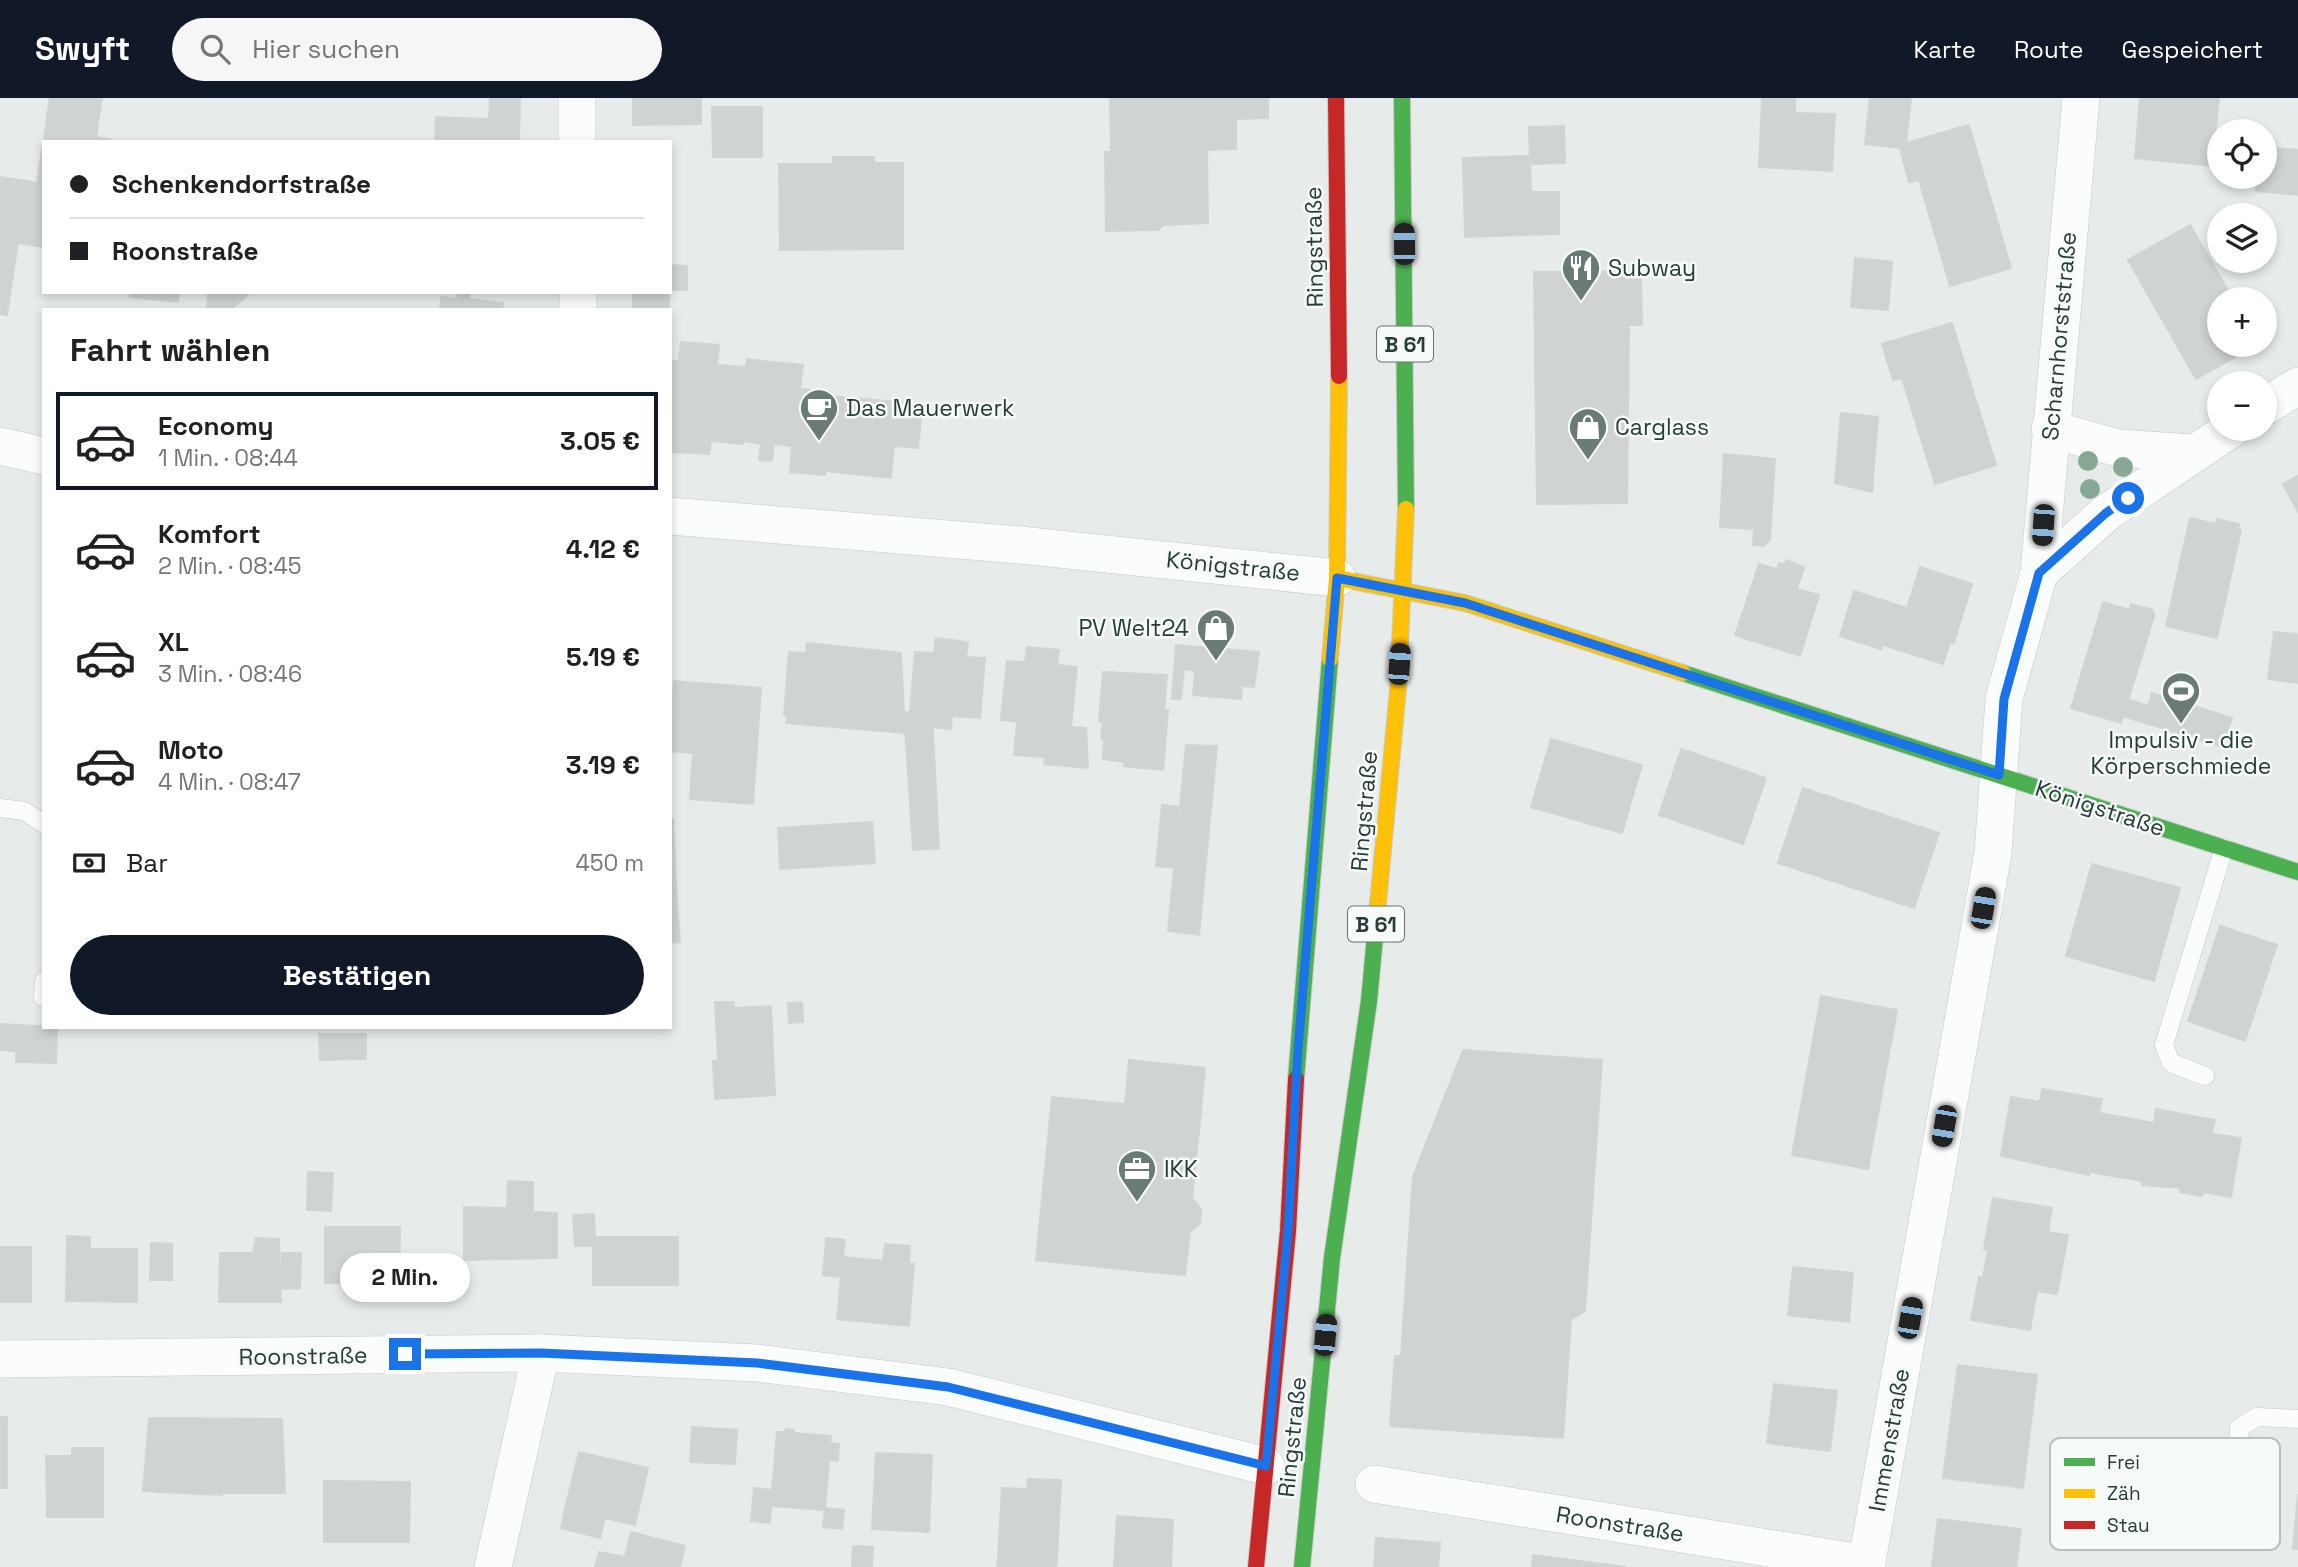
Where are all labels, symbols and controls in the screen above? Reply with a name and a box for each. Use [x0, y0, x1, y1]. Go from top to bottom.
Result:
search box [172, 18, 662, 81]
text: Swyft [35, 28, 130, 70]
icon: search [196, 30, 234, 68]
text: Hier suchen [252, 32, 400, 66]
text: Karte [1914, 34, 1976, 65]
text: Route [2014, 34, 2083, 65]
text: Gespeichert [2121, 34, 2263, 65]
map controls [2207, 119, 2277, 441]
button: locate [2207, 119, 2277, 189]
text: Schenkendorfstraße [112, 167, 371, 201]
street label: Ringstraße [1298, 186, 1330, 308]
button: layers [2207, 203, 2277, 273]
car [1394, 223, 1415, 265]
street label: Scharnhorststraße [2035, 231, 2083, 441]
text: Roonstraße [112, 234, 258, 268]
restaurant icon: Subway [1560, 247, 1602, 302]
place label: Subway [1608, 253, 1696, 283]
button: + [2207, 287, 2277, 357]
road number: B 61 [1377, 327, 1433, 362]
text: Fahrt wählen [70, 330, 270, 370]
button: − [2207, 371, 2277, 441]
cafe icon: Das Mauerwerk [798, 387, 840, 442]
place label: Das Mauerwerk [846, 393, 1014, 423]
shop icon: Carglass [1567, 406, 1609, 461]
text: Economy [158, 409, 274, 443]
icon: car [74, 410, 137, 473]
place label: Carglass [1615, 412, 1709, 442]
text: 3.05 € [560, 424, 640, 458]
text: 1 Min. · 08:44 [158, 443, 298, 473]
route start [2112, 482, 2144, 514]
car [2032, 503, 2055, 547]
text: Komfort [158, 517, 261, 551]
icon: car [74, 518, 137, 581]
text: 4.12 € [566, 532, 640, 566]
street label: Königstraße [1165, 544, 1301, 588]
text: 2 Min. · 08:45 [158, 551, 302, 581]
shop icon: PV Welt24 [1195, 607, 1237, 662]
place label: PV Welt24 [1078, 613, 1189, 643]
text: XL [158, 625, 189, 659]
icon: car [74, 626, 137, 689]
text: 5.19 € [566, 640, 640, 674]
car [1388, 642, 1411, 686]
text: 3 Min. · 08:46 [158, 659, 302, 689]
sports icon: Impulsiv - die Körperschmiede [2160, 670, 2202, 725]
place label: Impulsiv - die Körperschmiede [2091, 725, 2271, 781]
text: Moto [158, 733, 224, 767]
icon: car [74, 734, 137, 797]
text: 3.19 € [566, 748, 640, 782]
street label: Ringstraße [1344, 749, 1384, 873]
text: 4 Min. · 08:47 [158, 767, 301, 797]
street label: Königstraße [2032, 773, 2168, 843]
icon: cash [70, 844, 108, 882]
text: Bar [126, 846, 168, 880]
text: 450 m [575, 848, 644, 878]
car [1970, 885, 1997, 931]
road number: B 61 [1348, 906, 1404, 942]
button: Bestätigen [70, 935, 644, 1015]
car [1931, 1103, 1958, 1149]
office icon: IKK [1116, 1148, 1158, 1203]
place label: IKK [1164, 1154, 1198, 1184]
callout: 2 Min. [340, 1252, 470, 1302]
text: 2 Min. [372, 1262, 438, 1292]
car [1897, 1295, 1924, 1341]
car [1313, 1313, 1338, 1357]
route end [389, 1338, 421, 1370]
street label: Roonstraße [238, 1340, 368, 1372]
street label: Immenstraße [1862, 1366, 1916, 1514]
street label: Ringstraße [1271, 1375, 1313, 1499]
legend [2050, 1438, 2280, 1550]
text: Frei [2107, 1450, 2140, 1475]
text: Zäh [2107, 1481, 2141, 1506]
street label: Roonstraße [1554, 1499, 1686, 1549]
text: Stau [2107, 1513, 2150, 1538]

